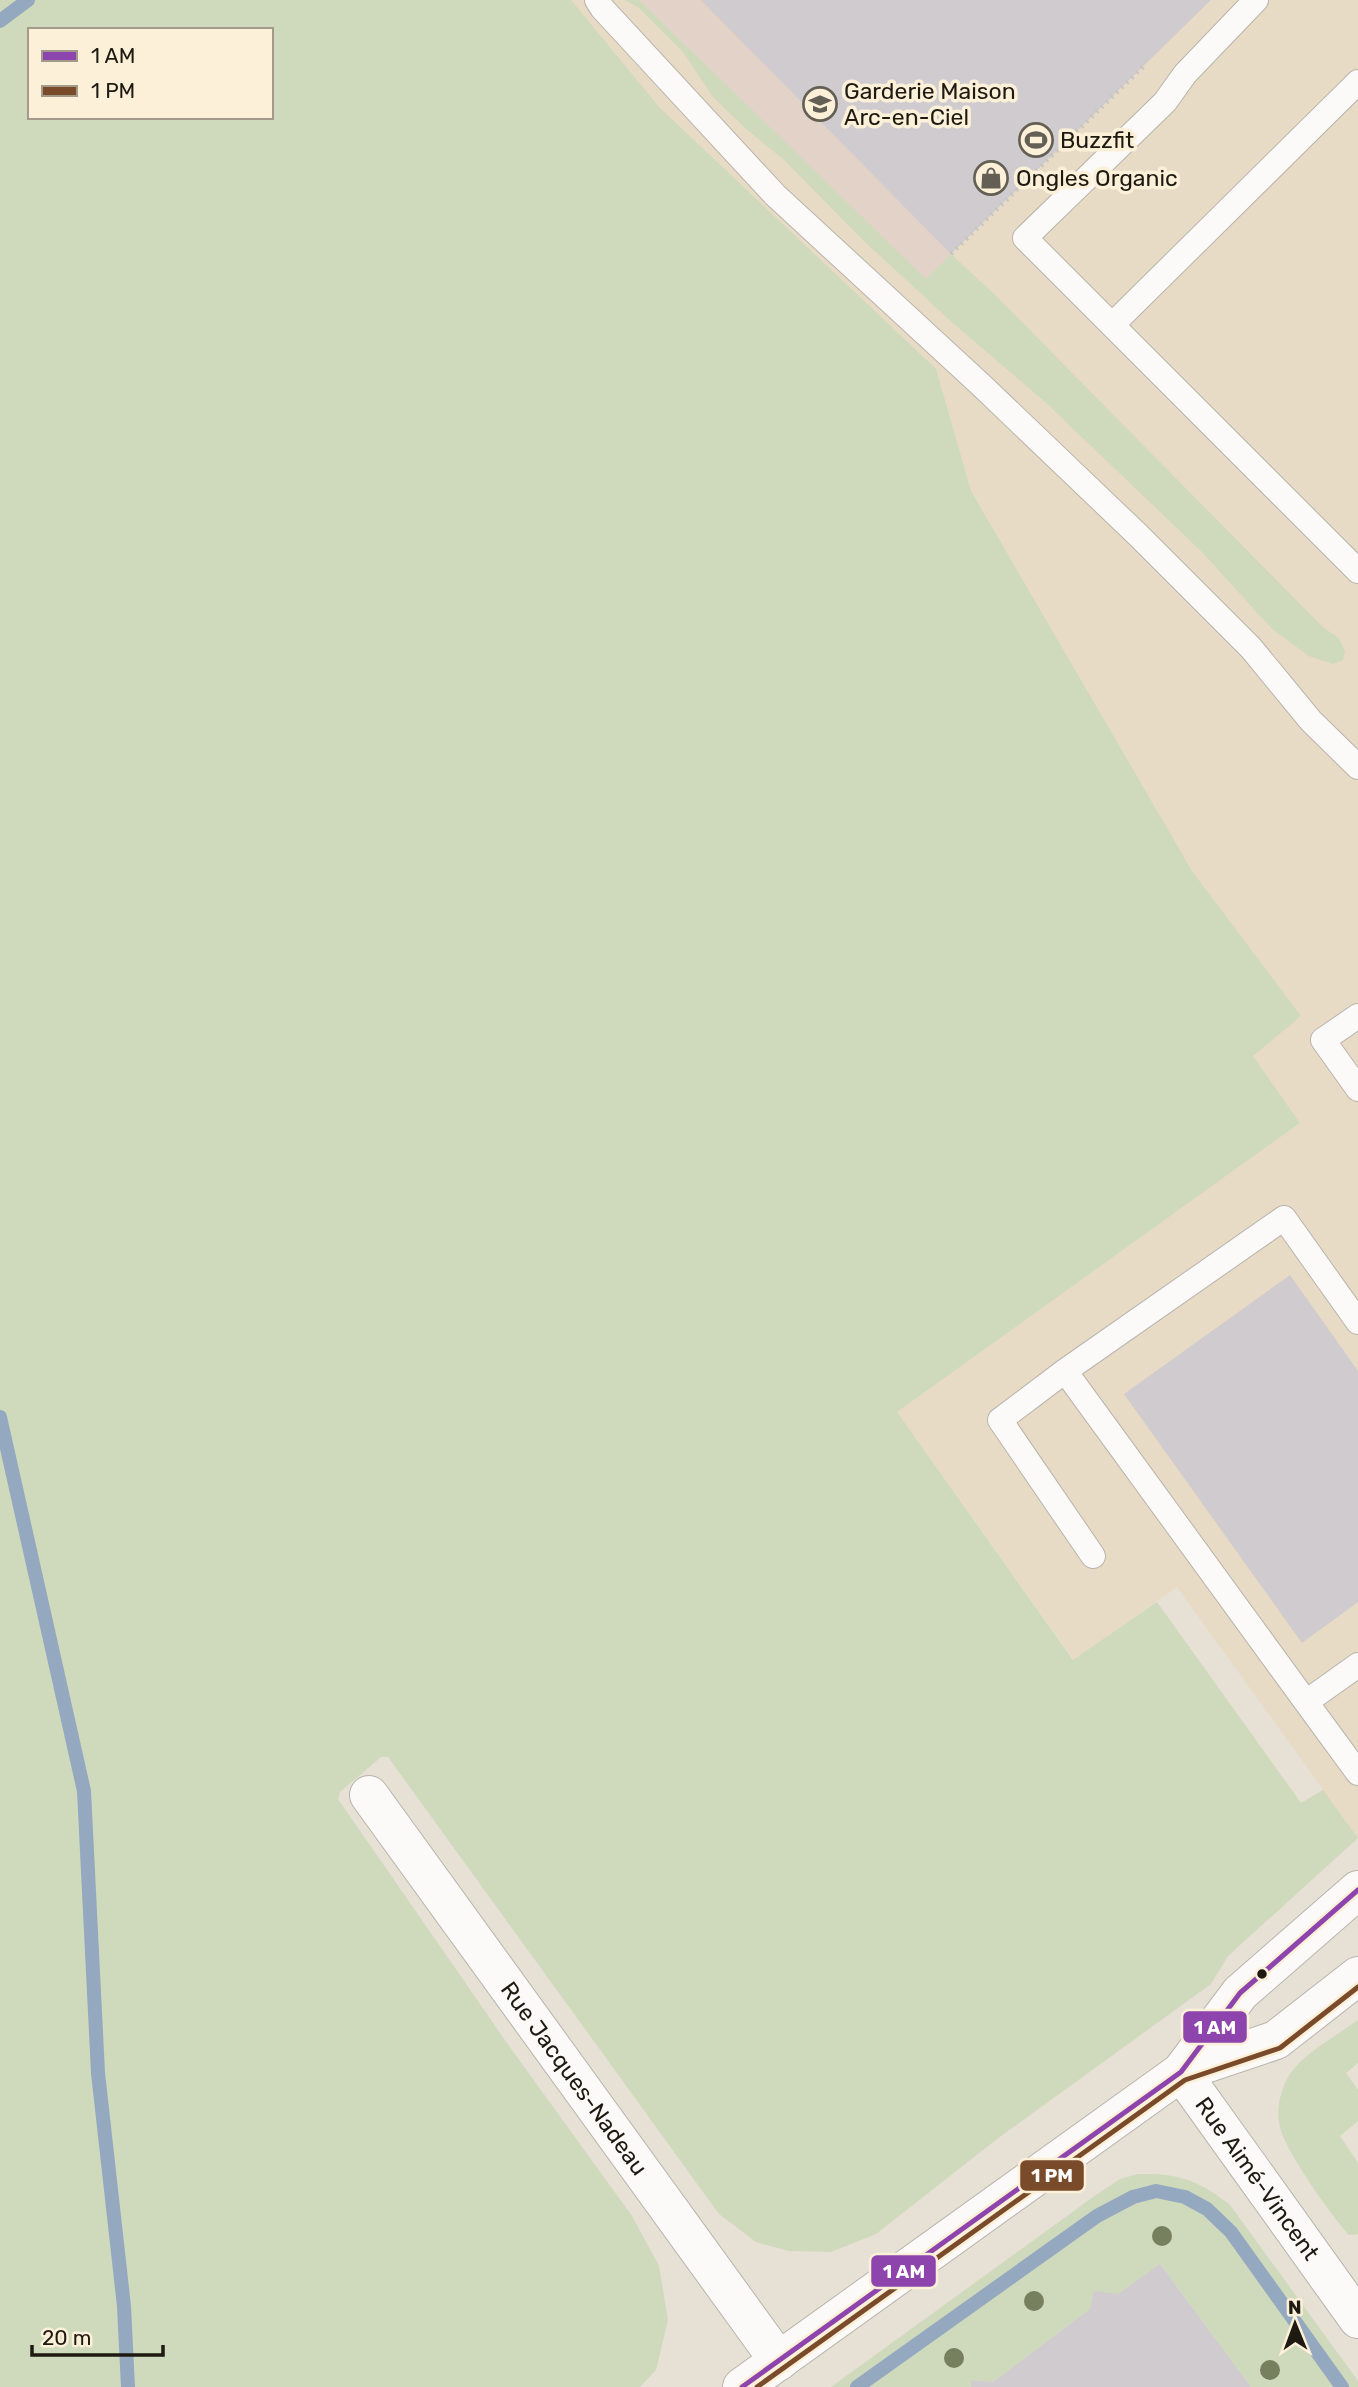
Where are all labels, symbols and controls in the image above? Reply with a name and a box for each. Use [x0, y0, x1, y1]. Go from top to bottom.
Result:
legend [28, 28, 273, 119]
text: 1 AM [91, 43, 135, 68]
place label: Garderie Maison Arc-en-Ciel [844, 77, 1016, 131]
text: 1 PM [91, 78, 135, 103]
school or university icon: Garderie Maison Arc-en-Ciel [801, 85, 839, 123]
sports icon: Buzzfit [1017, 121, 1055, 159]
place label: Buzzfit [1060, 126, 1134, 154]
shop icon: Ongles Organic [972, 159, 1010, 197]
place label: Ongles Organic [1016, 164, 1178, 192]
unlabelled marker [1255, 1967, 1269, 1981]
street label: Rue Jacques-Nadeau [495, 1976, 654, 2181]
line badge: 1 AM [1182, 2010, 1248, 2044]
text: 1 AM [1194, 2016, 1236, 2039]
street label: Rue Aimé-Vincent [1189, 2091, 1325, 2266]
line badge: 1 PM [1019, 2159, 1085, 2192]
text: 1 PM [1031, 2164, 1073, 2187]
line badge: 1 AM [870, 2254, 937, 2288]
text: 1 AM [883, 2260, 925, 2283]
north arrow [1260, 2289, 1330, 2359]
text: N [1288, 2296, 1302, 2319]
scale bar [32, 2314, 163, 2358]
text: 20 m [42, 2325, 91, 2350]

